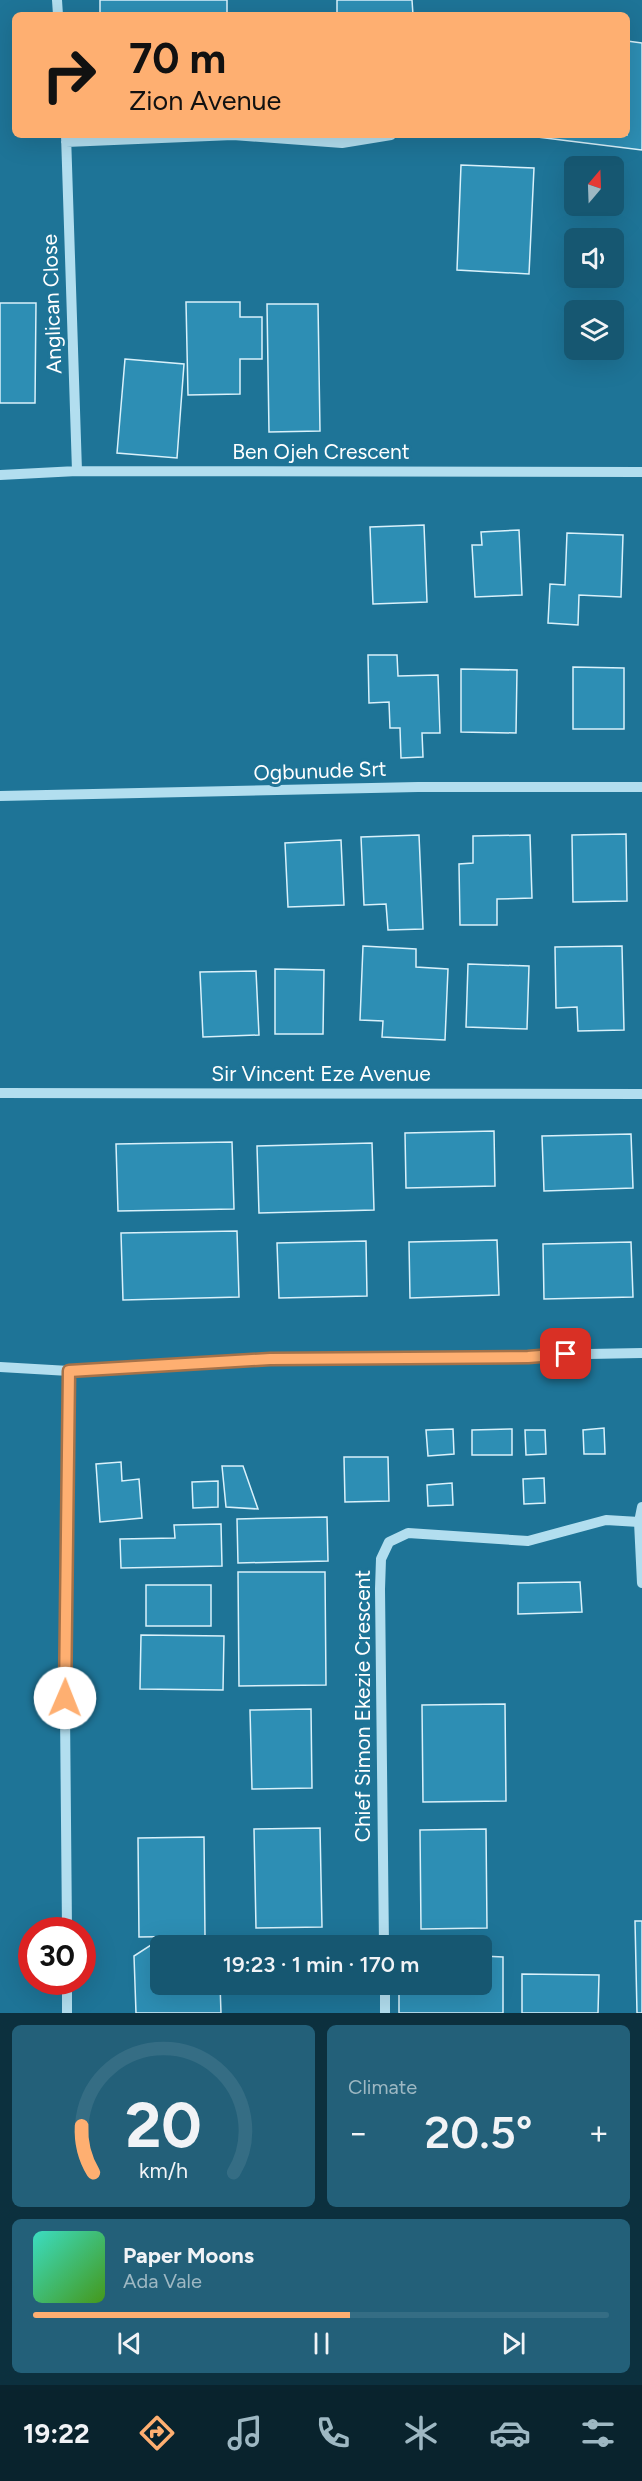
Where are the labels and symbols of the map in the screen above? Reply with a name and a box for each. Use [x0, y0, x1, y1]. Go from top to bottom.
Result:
north arrow [564, 156, 624, 216]
street label: Anglican Close [37, 234, 66, 374]
street label: Ben Ojeh Crescent [232, 439, 410, 464]
street label: Ogbunude Srt [253, 756, 387, 785]
street label: Sir Vincent Eze Avenue [211, 1061, 431, 1086]
pin [540, 1328, 591, 1379]
street label: Chief Simon Ekezie Crescent [350, 1570, 375, 1842]
position arrow [33, 1666, 97, 1730]
speed limit sign: 30 [18, 1917, 96, 1995]

